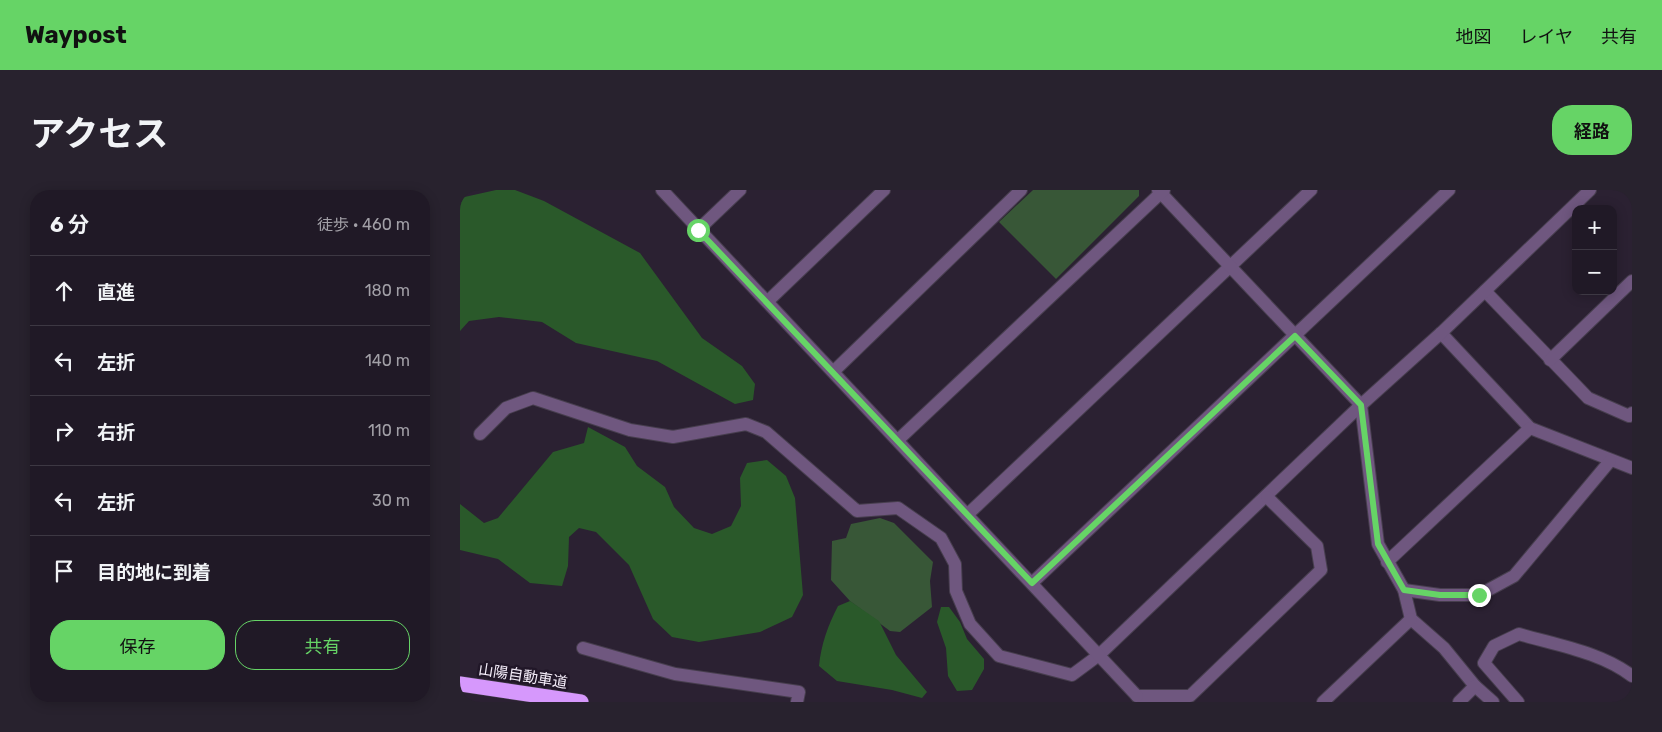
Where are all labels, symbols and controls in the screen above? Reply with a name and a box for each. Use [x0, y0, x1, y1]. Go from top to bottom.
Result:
text: Waypost [25, 21, 127, 49]
text: 地図 [1456, 26, 1492, 48]
text: レイヤ [1520, 26, 1573, 48]
text: 共有 [1601, 26, 1637, 48]
button: 経路 [1552, 105, 1632, 155]
text: アクセス [30, 113, 168, 155]
map controls [1572, 205, 1617, 295]
button: + [1572, 205, 1617, 250]
text: 6 分 [50, 212, 89, 237]
text: 徒歩 · 460 m [317, 215, 410, 234]
route start [687, 219, 710, 242]
button: − [1572, 250, 1617, 295]
icon: ahead [50, 277, 78, 305]
text: 直進 [97, 281, 135, 304]
text: 180 m [365, 281, 410, 300]
icon: left [50, 347, 78, 375]
text: 左折 [97, 351, 135, 374]
text: 140 m [365, 351, 410, 370]
icon: right [50, 417, 78, 445]
text: 右折 [97, 421, 135, 444]
text: 110 m [368, 421, 410, 440]
icon: left [50, 487, 78, 515]
text: 左折 [97, 491, 135, 514]
text: 30 m [372, 491, 410, 510]
icon: arrive [50, 557, 78, 585]
text: 目的地に到着 [97, 561, 211, 584]
route end [1468, 584, 1491, 607]
button: 保存 [50, 620, 225, 670]
button: 共有 [235, 620, 410, 670]
street label: 山陽自動車道 [477, 660, 569, 692]

